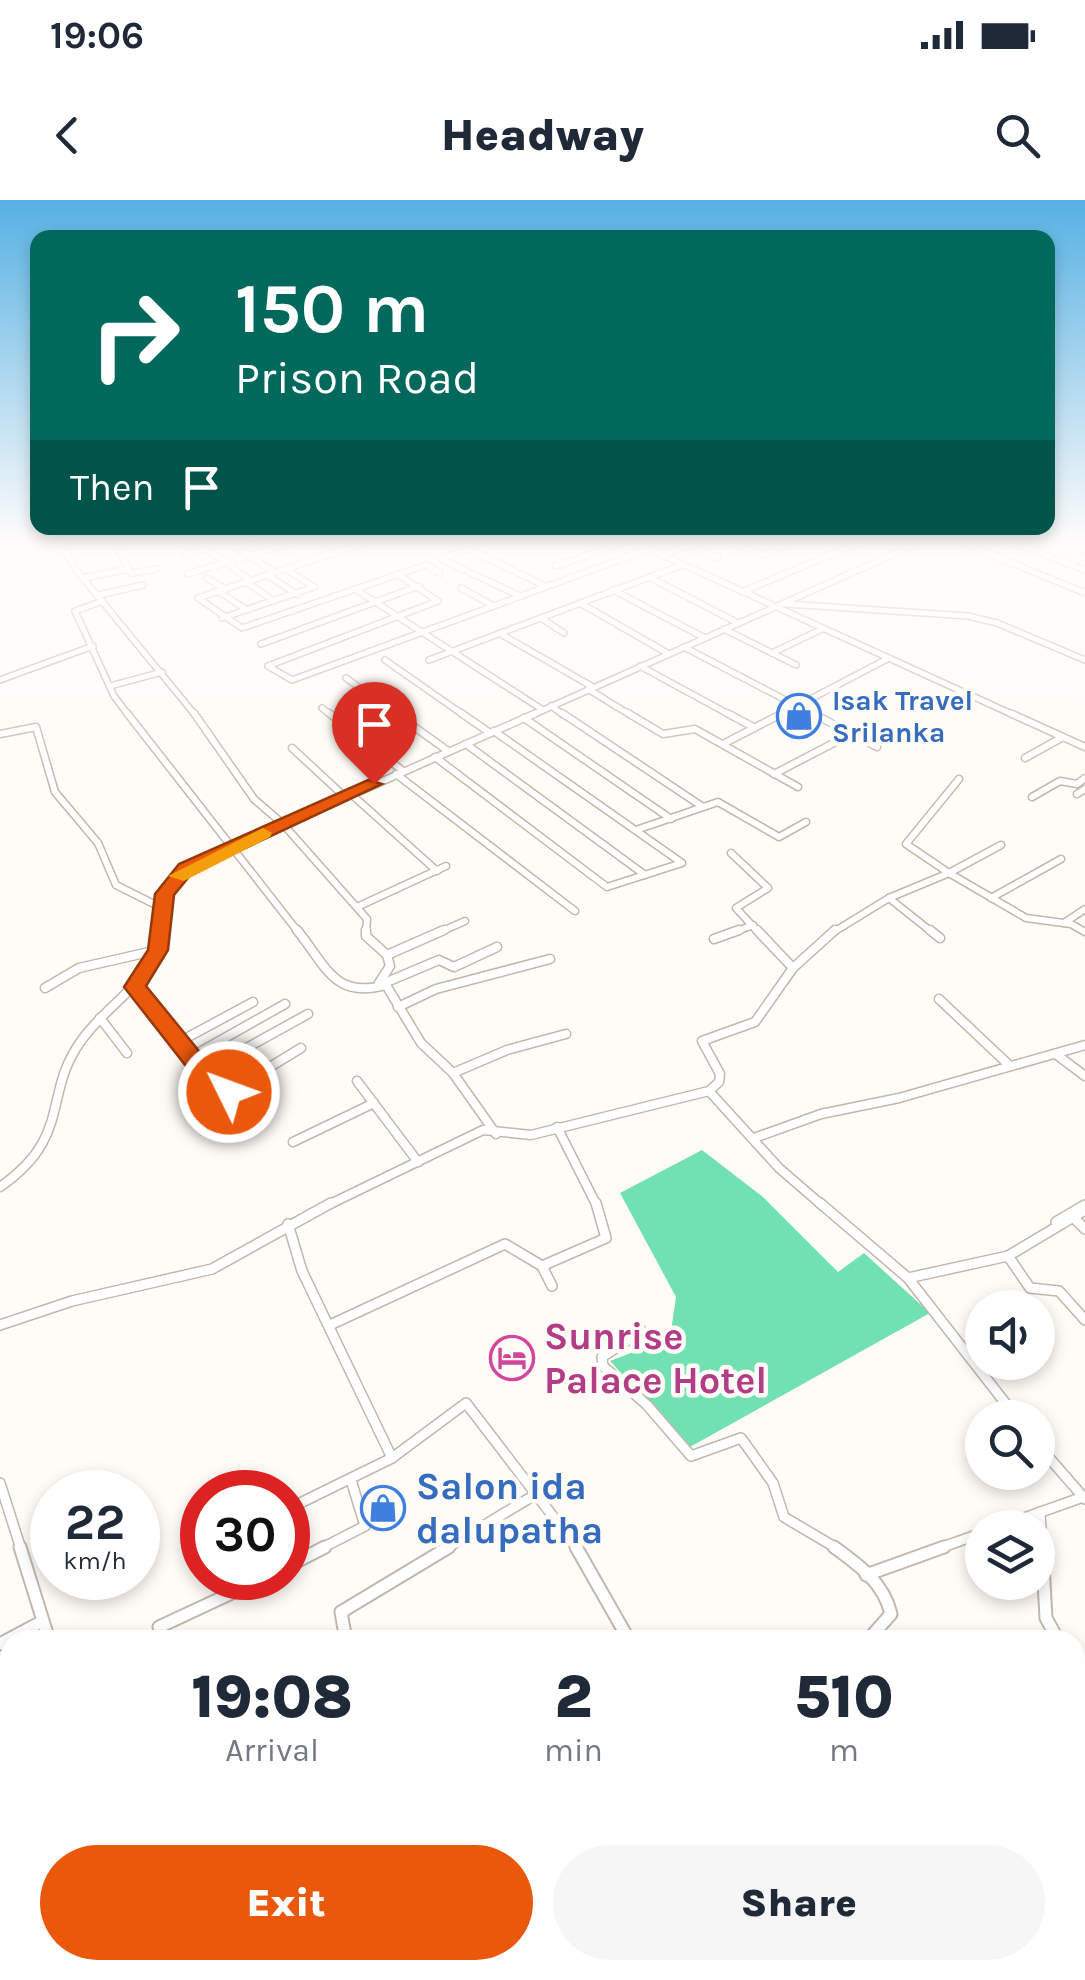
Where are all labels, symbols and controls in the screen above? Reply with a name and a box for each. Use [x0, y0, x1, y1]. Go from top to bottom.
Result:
text: 19:06 [50, 13, 144, 58]
icon: back [40, 108, 95, 163]
icon: search [990, 108, 1045, 163]
text: Headway [441, 109, 644, 161]
text: 150 m [235, 268, 429, 350]
icon: right [70, 270, 200, 400]
text: Prison Road [235, 352, 479, 404]
icon: arrive [174, 460, 229, 515]
text: Then [70, 465, 154, 510]
pin [332, 682, 417, 785]
place label: Isak Travel Srilanka [832, 684, 973, 749]
shop icon: Isak Travel Srilanka [776, 693, 822, 739]
icon: arrive [347, 697, 402, 752]
position arrow [177, 1040, 281, 1144]
map controls [965, 1290, 1055, 1600]
button: sound [965, 1290, 1055, 1380]
place label: Sunrise Palace Hotel [544, 1314, 767, 1403]
hotel icon: Sunrise Palace Hotel [489, 1335, 535, 1381]
button: search [965, 1400, 1055, 1490]
place label: Salon ida dalupatha [416, 1464, 603, 1553]
speed limit sign: 30 [180, 1470, 310, 1600]
shop icon: Salon ida dalupatha [360, 1485, 406, 1531]
text: 22 [65, 1493, 125, 1552]
button: layers [965, 1510, 1055, 1600]
text: km/h [63, 1546, 127, 1575]
text: 19:08 [191, 1662, 353, 1732]
text: 2 [554, 1662, 592, 1732]
text: 510 [794, 1662, 894, 1732]
text: Arrival [225, 1732, 319, 1769]
text: min [544, 1732, 603, 1769]
text: m [829, 1732, 859, 1769]
button: Exit [40, 1845, 533, 1960]
button: Share [553, 1845, 1045, 1960]

